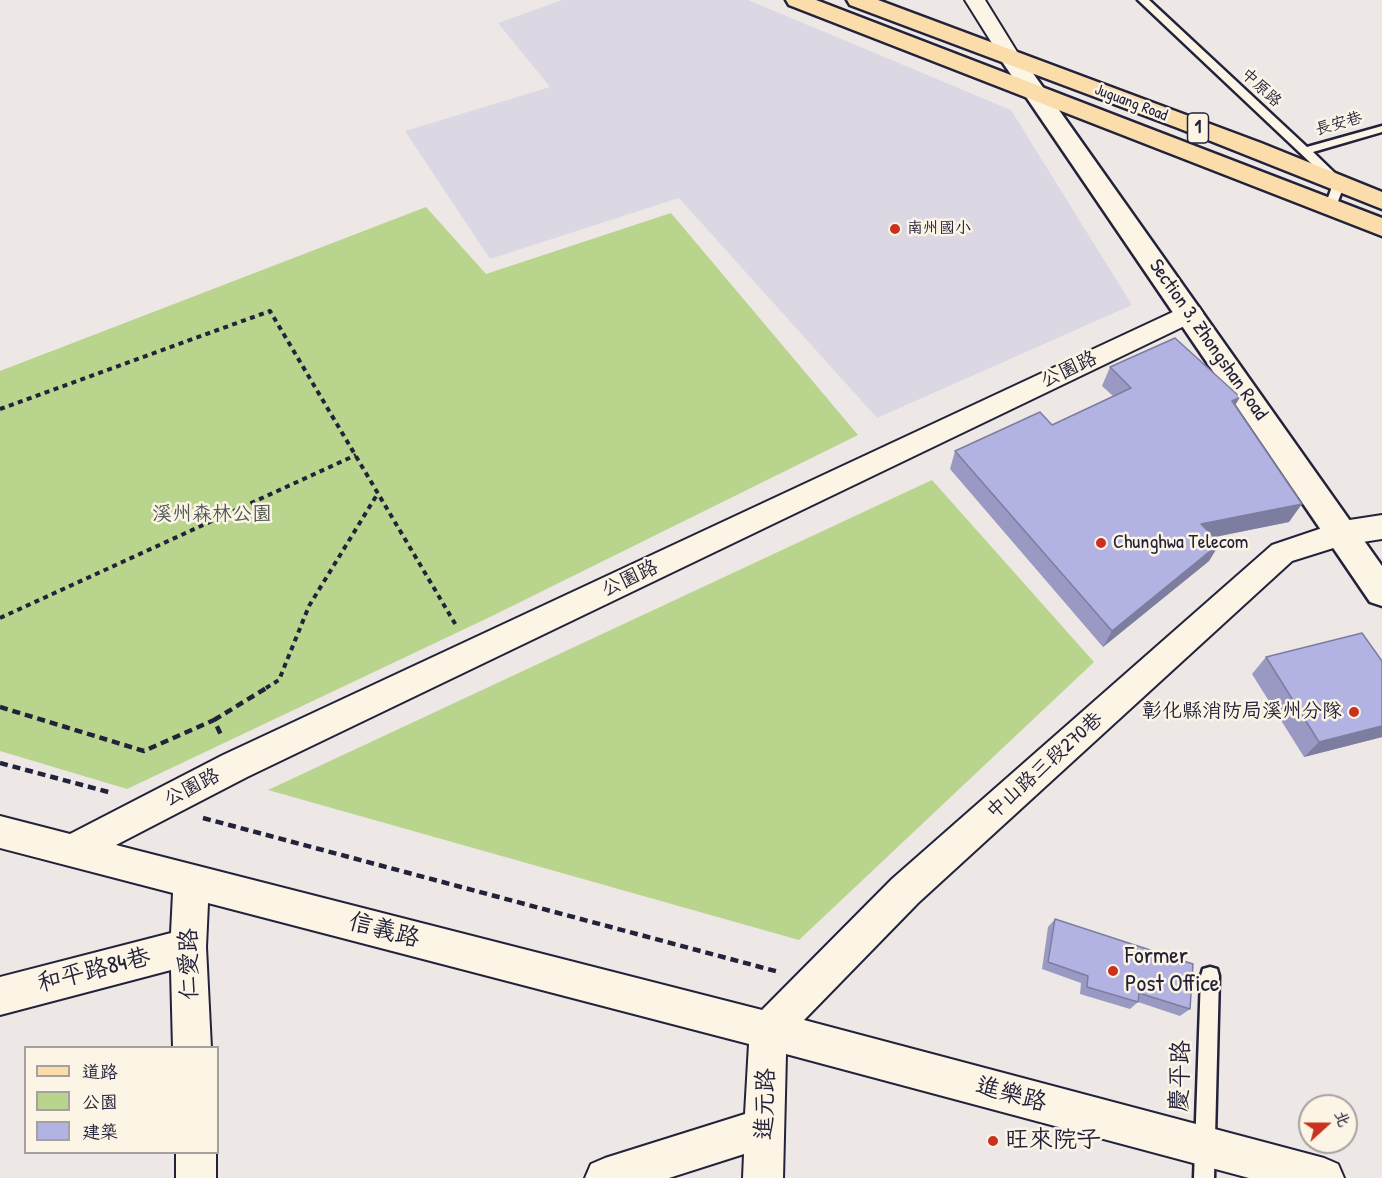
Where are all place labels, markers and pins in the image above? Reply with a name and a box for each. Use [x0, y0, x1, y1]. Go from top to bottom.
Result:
place label: 南州國小 [907, 219, 971, 239]
marker: 南州國小 [888, 222, 902, 236]
place label: Chunghwa Telecom [1113, 531, 1248, 555]
marker: Chunghwa Telecom [1094, 536, 1108, 550]
place label: 彰化縣消防局溪州分隊 [1142, 700, 1342, 724]
marker: 彰化縣消防局溪州分隊 [1347, 705, 1361, 719]
place label: Former Post Office [1125, 943, 1219, 999]
marker: Former Post Office [1106, 964, 1120, 978]
place label: 旺來院子 [1005, 1127, 1101, 1155]
marker: 旺來院子 [986, 1134, 1000, 1148]

